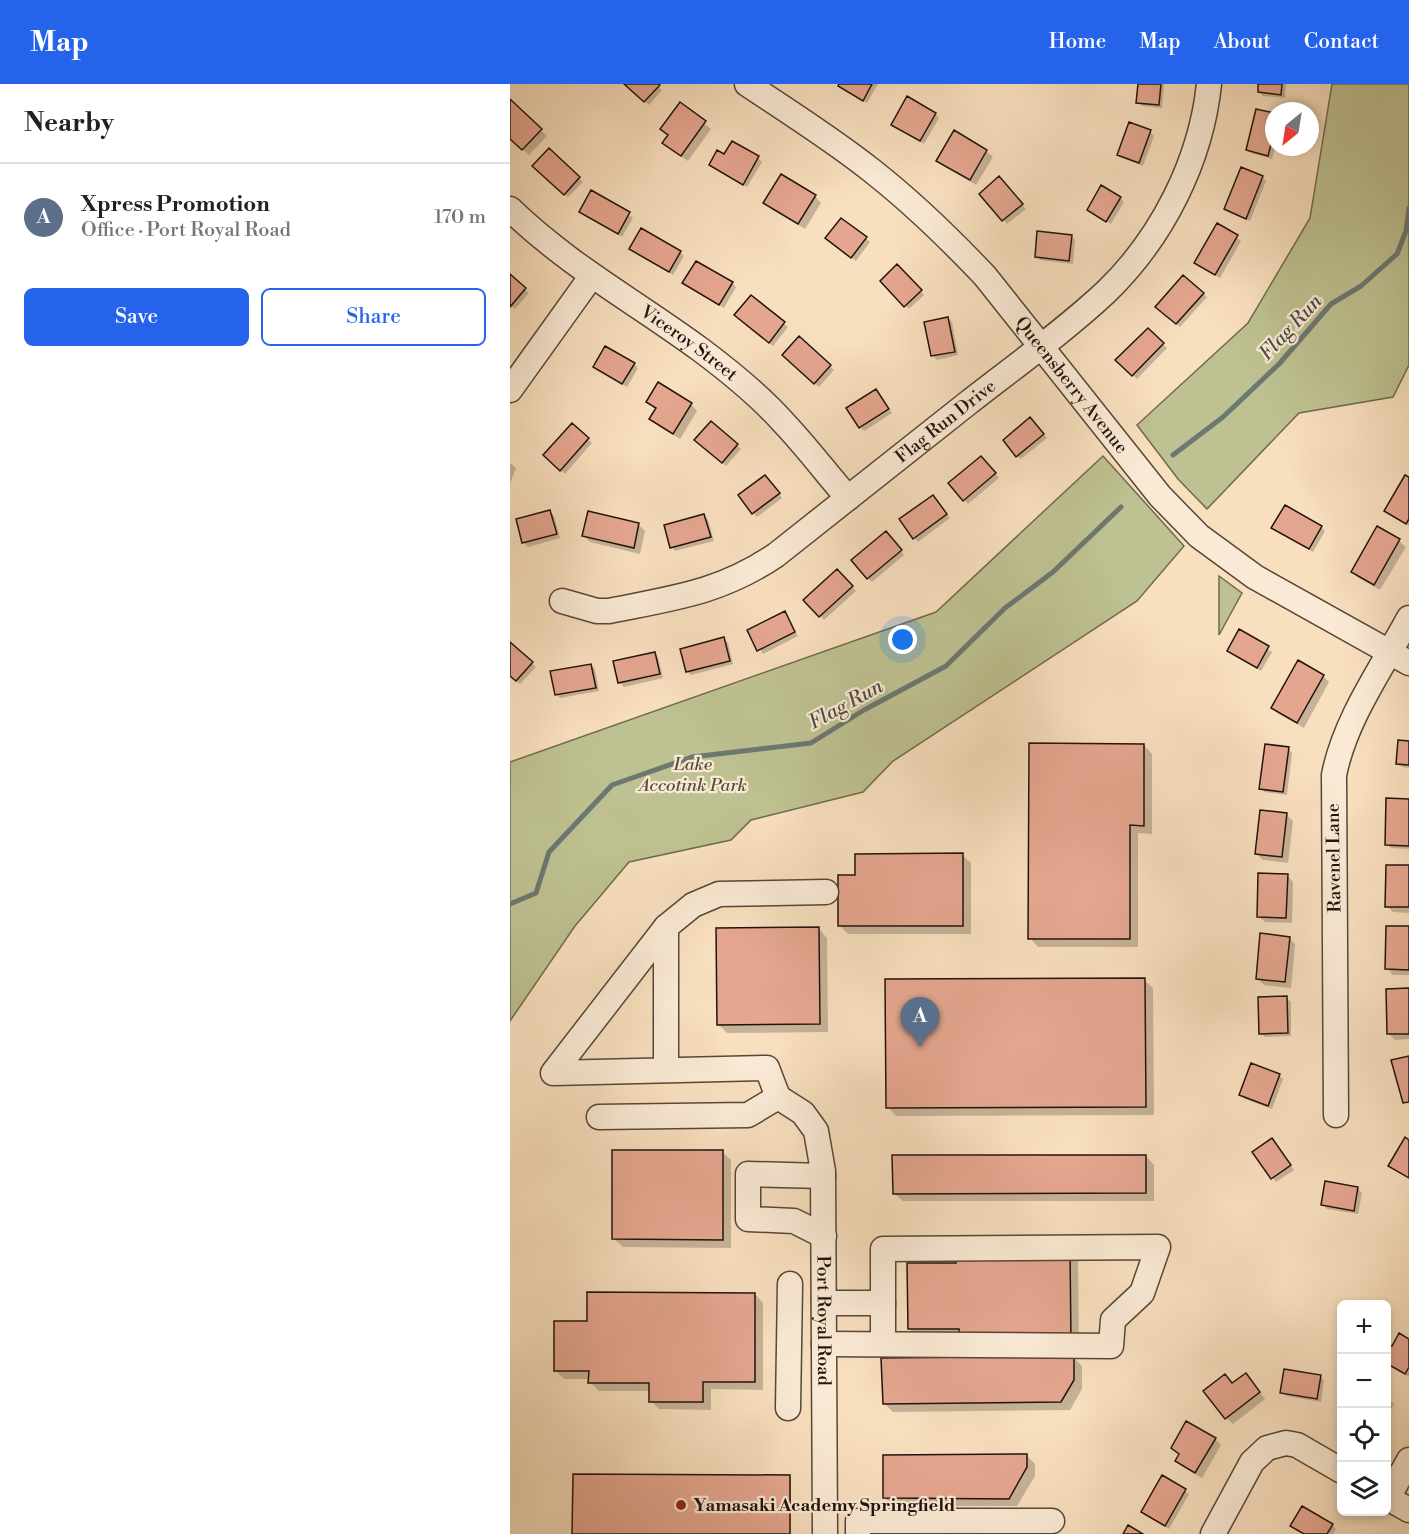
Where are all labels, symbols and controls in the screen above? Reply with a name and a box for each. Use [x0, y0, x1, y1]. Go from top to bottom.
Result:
text: Map [30, 25, 89, 60]
text: Home [1049, 29, 1106, 55]
text: Map [1139, 29, 1181, 55]
text: About [1214, 29, 1271, 55]
text: Contact [1304, 29, 1379, 55]
north arrow [1265, 102, 1319, 156]
text: Nearby [24, 107, 114, 139]
text: Xpress Promotion [81, 191, 270, 218]
text: A [36, 205, 51, 230]
text: 170 m [434, 205, 486, 230]
text: Office · Port Royal Road [81, 218, 291, 243]
button: Save [24, 288, 249, 346]
button: Share [261, 288, 486, 346]
water label: Flag Run [1254, 289, 1329, 366]
street label: Viceroy Street [635, 299, 743, 386]
street label: Queensberry Avenue [1010, 312, 1133, 458]
street label: Flag Run Drive [890, 374, 1000, 468]
your location [888, 625, 917, 654]
water label: Flag Run [804, 674, 888, 736]
park label: Lake Accotink Park [637, 753, 747, 797]
street label: Ravenel Lane [1322, 803, 1346, 913]
pin: A [900, 998, 940, 1047]
street label: Port Royal Road [812, 1255, 836, 1386]
map controls [1337, 1300, 1391, 1516]
button: + [1337, 1300, 1391, 1354]
button: − [1337, 1354, 1391, 1408]
button: locate [1337, 1408, 1391, 1462]
button: layers [1337, 1462, 1391, 1516]
place label: Yamasaki Academy Springfield [693, 1494, 955, 1517]
marker: Yamasaki Academy Springfield [674, 1498, 688, 1512]

